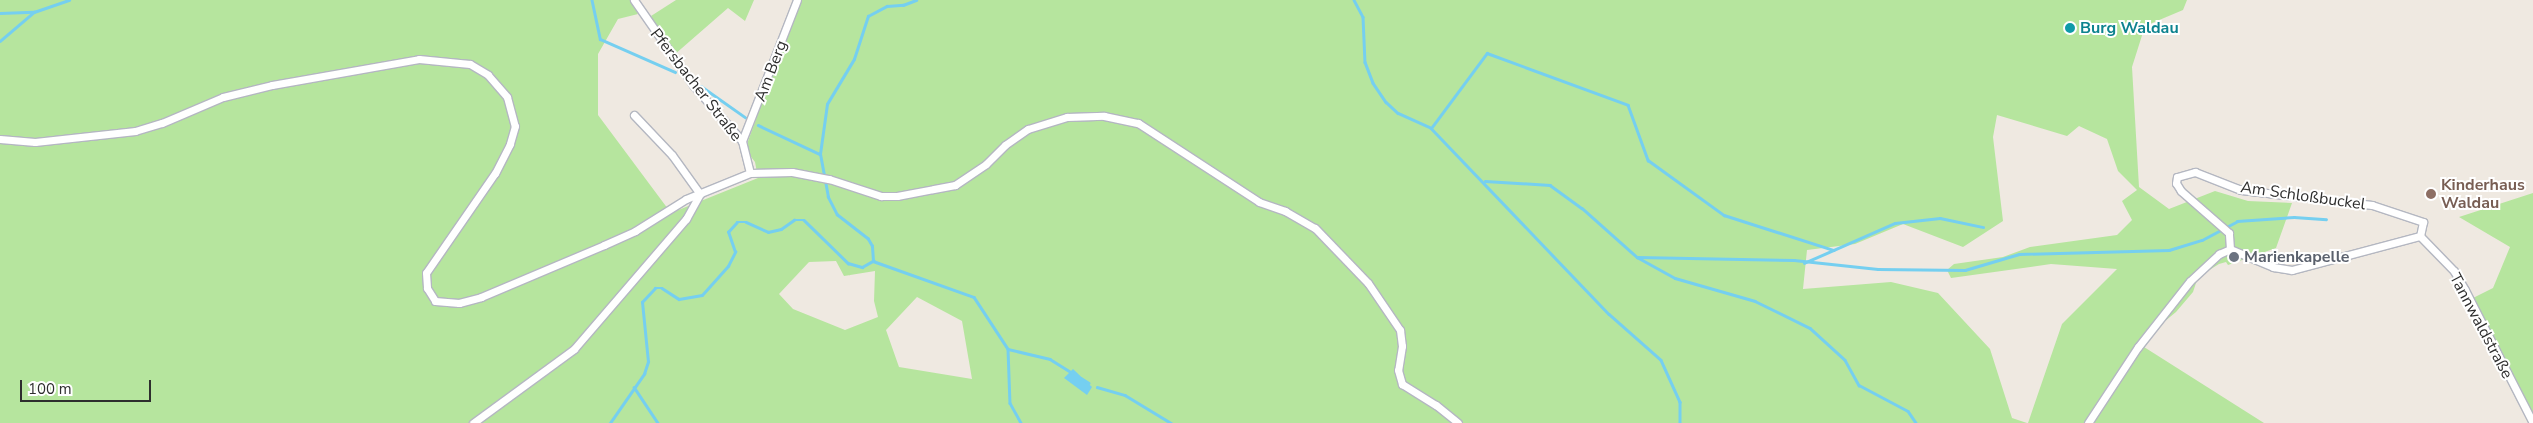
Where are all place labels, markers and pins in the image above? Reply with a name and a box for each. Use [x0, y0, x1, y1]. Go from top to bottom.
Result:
place label: Burg Waldau [2080, 18, 2179, 38]
marker: Burg Waldau [2064, 22, 2076, 34]
place label: Kinderhaus Waldau [2441, 175, 2525, 213]
marker: Kinderhaus Waldau [2425, 188, 2437, 200]
place label: Marienkapelle [2244, 247, 2349, 267]
marker: Marienkapelle [2228, 251, 2240, 263]

